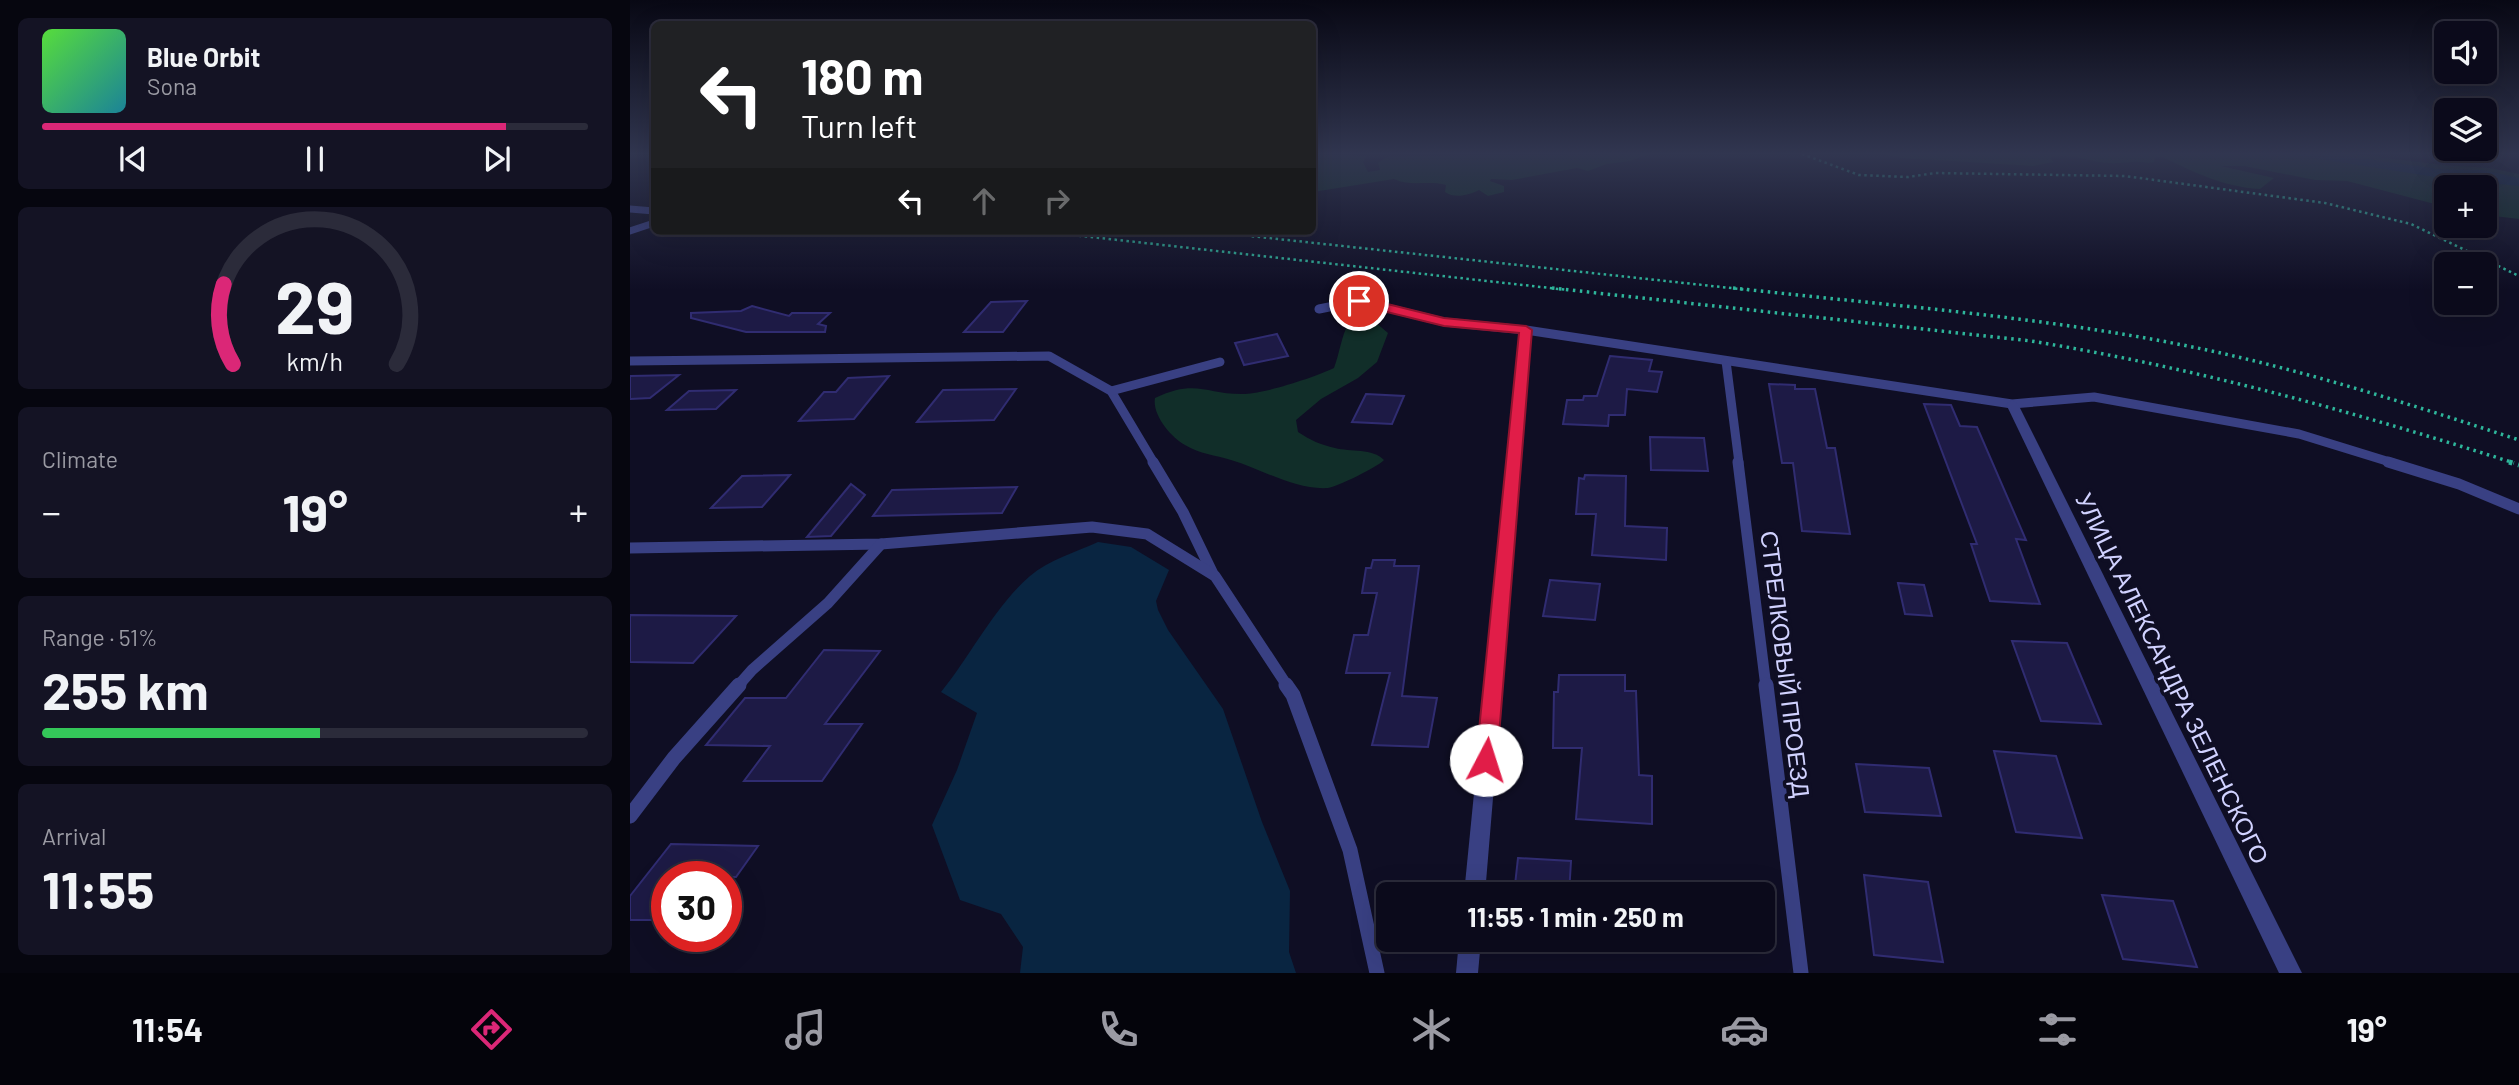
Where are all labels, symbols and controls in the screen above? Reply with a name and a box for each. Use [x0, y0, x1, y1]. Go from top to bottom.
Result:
map controls [2434, 21, 2497, 315]
button: sound [2434, 21, 2497, 84]
text: Blue Orbit [147, 41, 260, 72]
text: 180 m [801, 46, 924, 105]
icon: left [686, 49, 777, 140]
text: Sona [147, 72, 197, 100]
button: layers [2434, 98, 2497, 161]
text: Turn left [801, 106, 918, 144]
icon: previous [114, 140, 152, 178]
icon: pause [296, 140, 334, 178]
icon: next [478, 140, 516, 178]
button: + [2434, 175, 2497, 238]
icon: left [892, 182, 930, 220]
icon: ahead [965, 182, 1003, 220]
icon: right [1038, 182, 1076, 220]
button: − [2434, 252, 2497, 315]
text: 29 [275, 261, 355, 349]
pin [1329, 271, 1389, 331]
icon: arrive [1340, 282, 1378, 320]
text: km/h [287, 346, 343, 376]
text: Climate [42, 445, 118, 473]
text: 19° [282, 480, 348, 542]
text: − [42, 488, 61, 534]
text: + [569, 488, 588, 534]
street label: УЛИЦА АЛЕКСАНДРА ЗЕЛЕНСКОГО [2070, 488, 2276, 868]
street label: СТРЕЛКОВЫЙ ПРОЕЗД [1755, 529, 1817, 799]
text: Range · 51% [42, 623, 158, 651]
text: 255 km [42, 658, 209, 720]
position arrow [1449, 723, 1523, 797]
text: Arrival [42, 822, 106, 850]
text: 11:55 [42, 857, 154, 919]
speed limit sign: 30 [651, 861, 742, 952]
text: 11:55 · 1 min · 250 m [1467, 901, 1684, 932]
icon: directions [467, 1005, 516, 1054]
icon: music [781, 1005, 830, 1054]
icon: phone [1094, 1005, 1143, 1054]
icon: climate [1407, 1005, 1456, 1054]
icon: car [1720, 1005, 1769, 1054]
icon: filters [2033, 1005, 2082, 1054]
text: 11:54 [132, 1010, 203, 1048]
text: 19° [2347, 1010, 2387, 1048]

